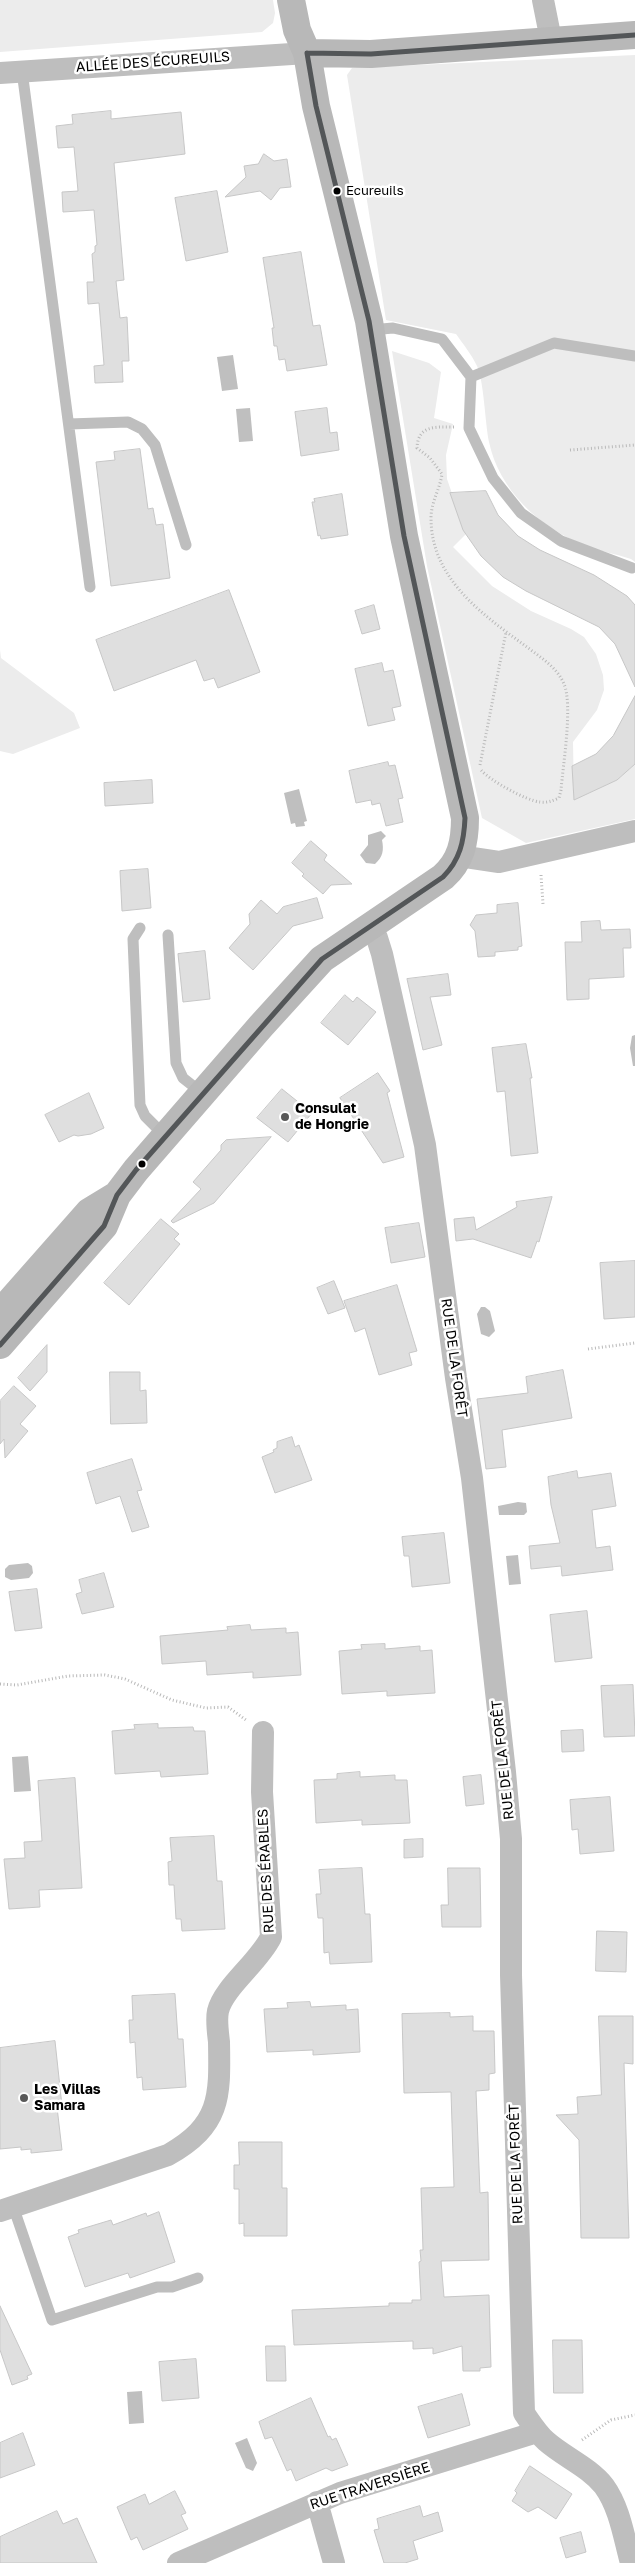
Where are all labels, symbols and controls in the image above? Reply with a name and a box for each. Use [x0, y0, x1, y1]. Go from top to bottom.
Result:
street label: ALLÉE DES ÉCUREUILS [75, 48, 231, 76]
place label: Ecureuils [346, 183, 404, 199]
marker: Ecureuils [332, 186, 342, 196]
place label: Consulat de Hongrie [295, 1101, 369, 1134]
marker: Consulat de Hongrie [279, 1111, 291, 1123]
unlabelled marker [137, 1159, 147, 1169]
street label: RUE DE LA FORÊT [437, 1297, 471, 1419]
street label: RUE DE LA FORÊT [488, 1699, 518, 1821]
street label: RUE DES ÉRABLES [254, 1808, 278, 1934]
place label: Les Villas Samara [34, 2082, 101, 2114]
marker: Les Villas Samara [18, 2092, 30, 2104]
street label: RUE DE LA FORÊT [506, 2104, 526, 2224]
street label: RUE TRAVERSIÈRE [308, 2459, 432, 2513]

